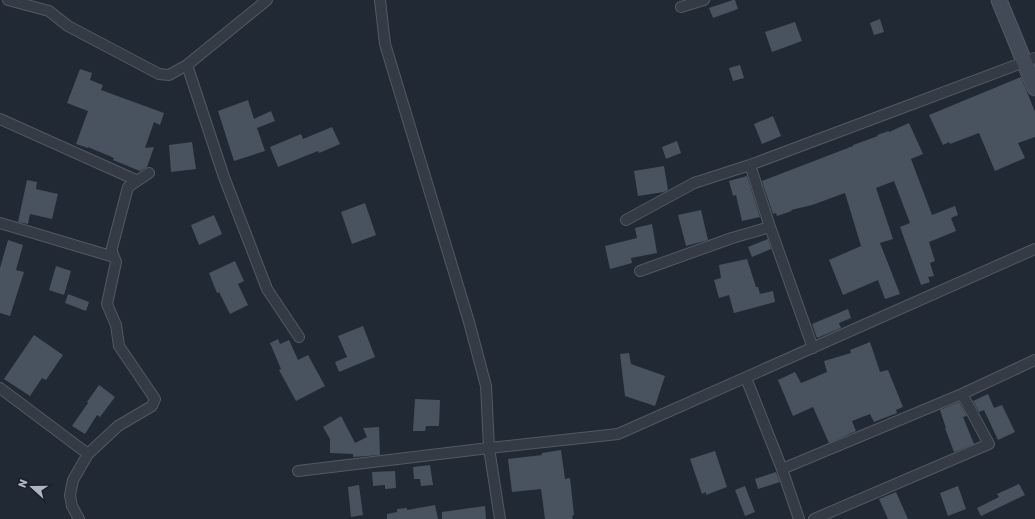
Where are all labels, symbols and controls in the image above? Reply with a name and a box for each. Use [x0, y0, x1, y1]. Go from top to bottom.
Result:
north arrow [12, 467, 52, 507]
text: N [16, 477, 31, 490]

